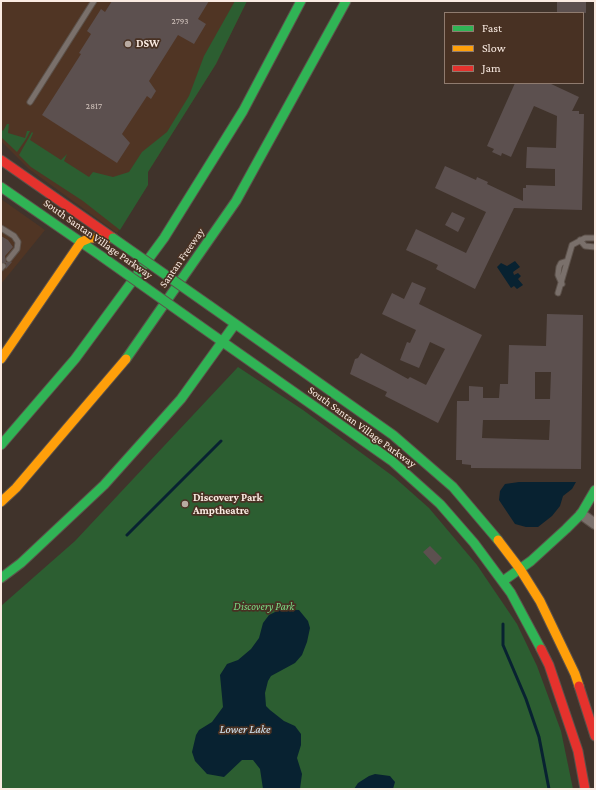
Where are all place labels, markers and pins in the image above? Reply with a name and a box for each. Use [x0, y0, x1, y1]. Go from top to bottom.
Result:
place label: DSW [136, 37, 159, 51]
marker: DSW [123, 39, 133, 49]
place label: Discovery Park Amptheatre [193, 491, 263, 517]
marker: Discovery Park Amptheatre [180, 499, 190, 509]

